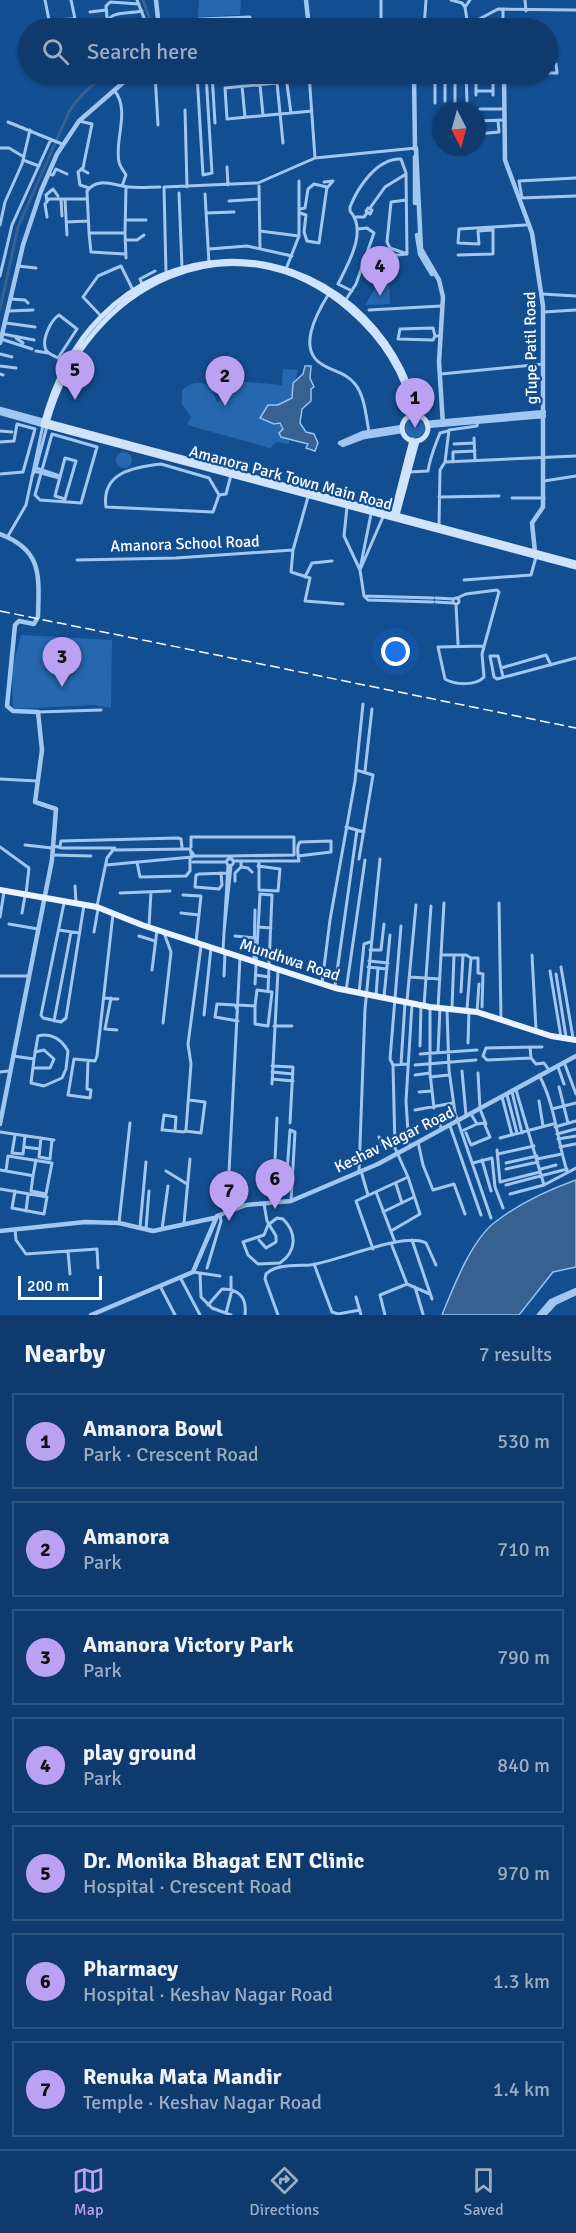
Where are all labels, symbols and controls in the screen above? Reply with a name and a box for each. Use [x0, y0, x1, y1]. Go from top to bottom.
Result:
search box [18, 18, 558, 84]
icon: search [39, 35, 72, 68]
text: Search here [87, 38, 198, 65]
north arrow [432, 102, 486, 156]
pin: 4 [360, 246, 400, 296]
street label: gTupe Patil Road [520, 291, 542, 405]
pin: 5 [56, 350, 94, 400]
pin: 2 [206, 356, 244, 406]
pin: 1 [396, 378, 434, 428]
street label: Amanora Park Town Main Road [187, 441, 395, 515]
street label: Amanora School Road [110, 531, 260, 557]
your location [381, 637, 410, 666]
pin: 3 [42, 638, 82, 687]
street label: Mundhwa Road [237, 934, 343, 986]
street label: Keshav Nagar Road [331, 1102, 458, 1178]
pin: 6 [256, 1160, 294, 1209]
pin: 7 [210, 1172, 248, 1221]
scale bar [18, 1273, 102, 1300]
text: 200 m [27, 1276, 69, 1296]
text: Nearby [24, 1338, 105, 1370]
text: 7 results [479, 1342, 552, 1367]
text: Amanora Bowl [83, 1415, 223, 1442]
text: 1 [40, 1429, 51, 1454]
text: 530 m [497, 1429, 550, 1454]
text: Park · Crescent Road [83, 1442, 259, 1467]
text: Amanora [83, 1523, 169, 1550]
text: 2 [40, 1537, 51, 1562]
text: 710 m [497, 1537, 550, 1562]
text: Park [83, 1550, 121, 1575]
text: Amanora Victory Park [83, 1631, 293, 1658]
text: 3 [40, 1645, 51, 1670]
text: 790 m [497, 1645, 550, 1670]
text: Park [83, 1658, 121, 1683]
text: play ground [83, 1739, 196, 1766]
text: 4 [40, 1753, 51, 1778]
text: 840 m [497, 1753, 550, 1778]
text: Park [83, 1766, 121, 1791]
text: Dr. Monika Bhagat ENT Clinic [83, 1847, 364, 1874]
text: 5 [40, 1861, 51, 1886]
text: 970 m [497, 1861, 550, 1886]
text: Hospital · Crescent Road [83, 1874, 292, 1899]
text: Pharmacy [83, 1955, 178, 1982]
text: 6 [40, 1969, 51, 1994]
text: 1.3 km [493, 1969, 550, 1994]
text: Hospital · Keshav Nagar Road [83, 1982, 333, 2007]
text: Renuka Mata Mandir [83, 2063, 281, 2090]
text: 7 [40, 2077, 51, 2102]
text: 1.4 km [493, 2077, 550, 2102]
text: Temple · Keshav Nagar Road [83, 2090, 322, 2115]
tab: Map [72, 2164, 105, 2220]
tab: Directions [249, 2164, 319, 2220]
tab: Saved [464, 2164, 504, 2220]

